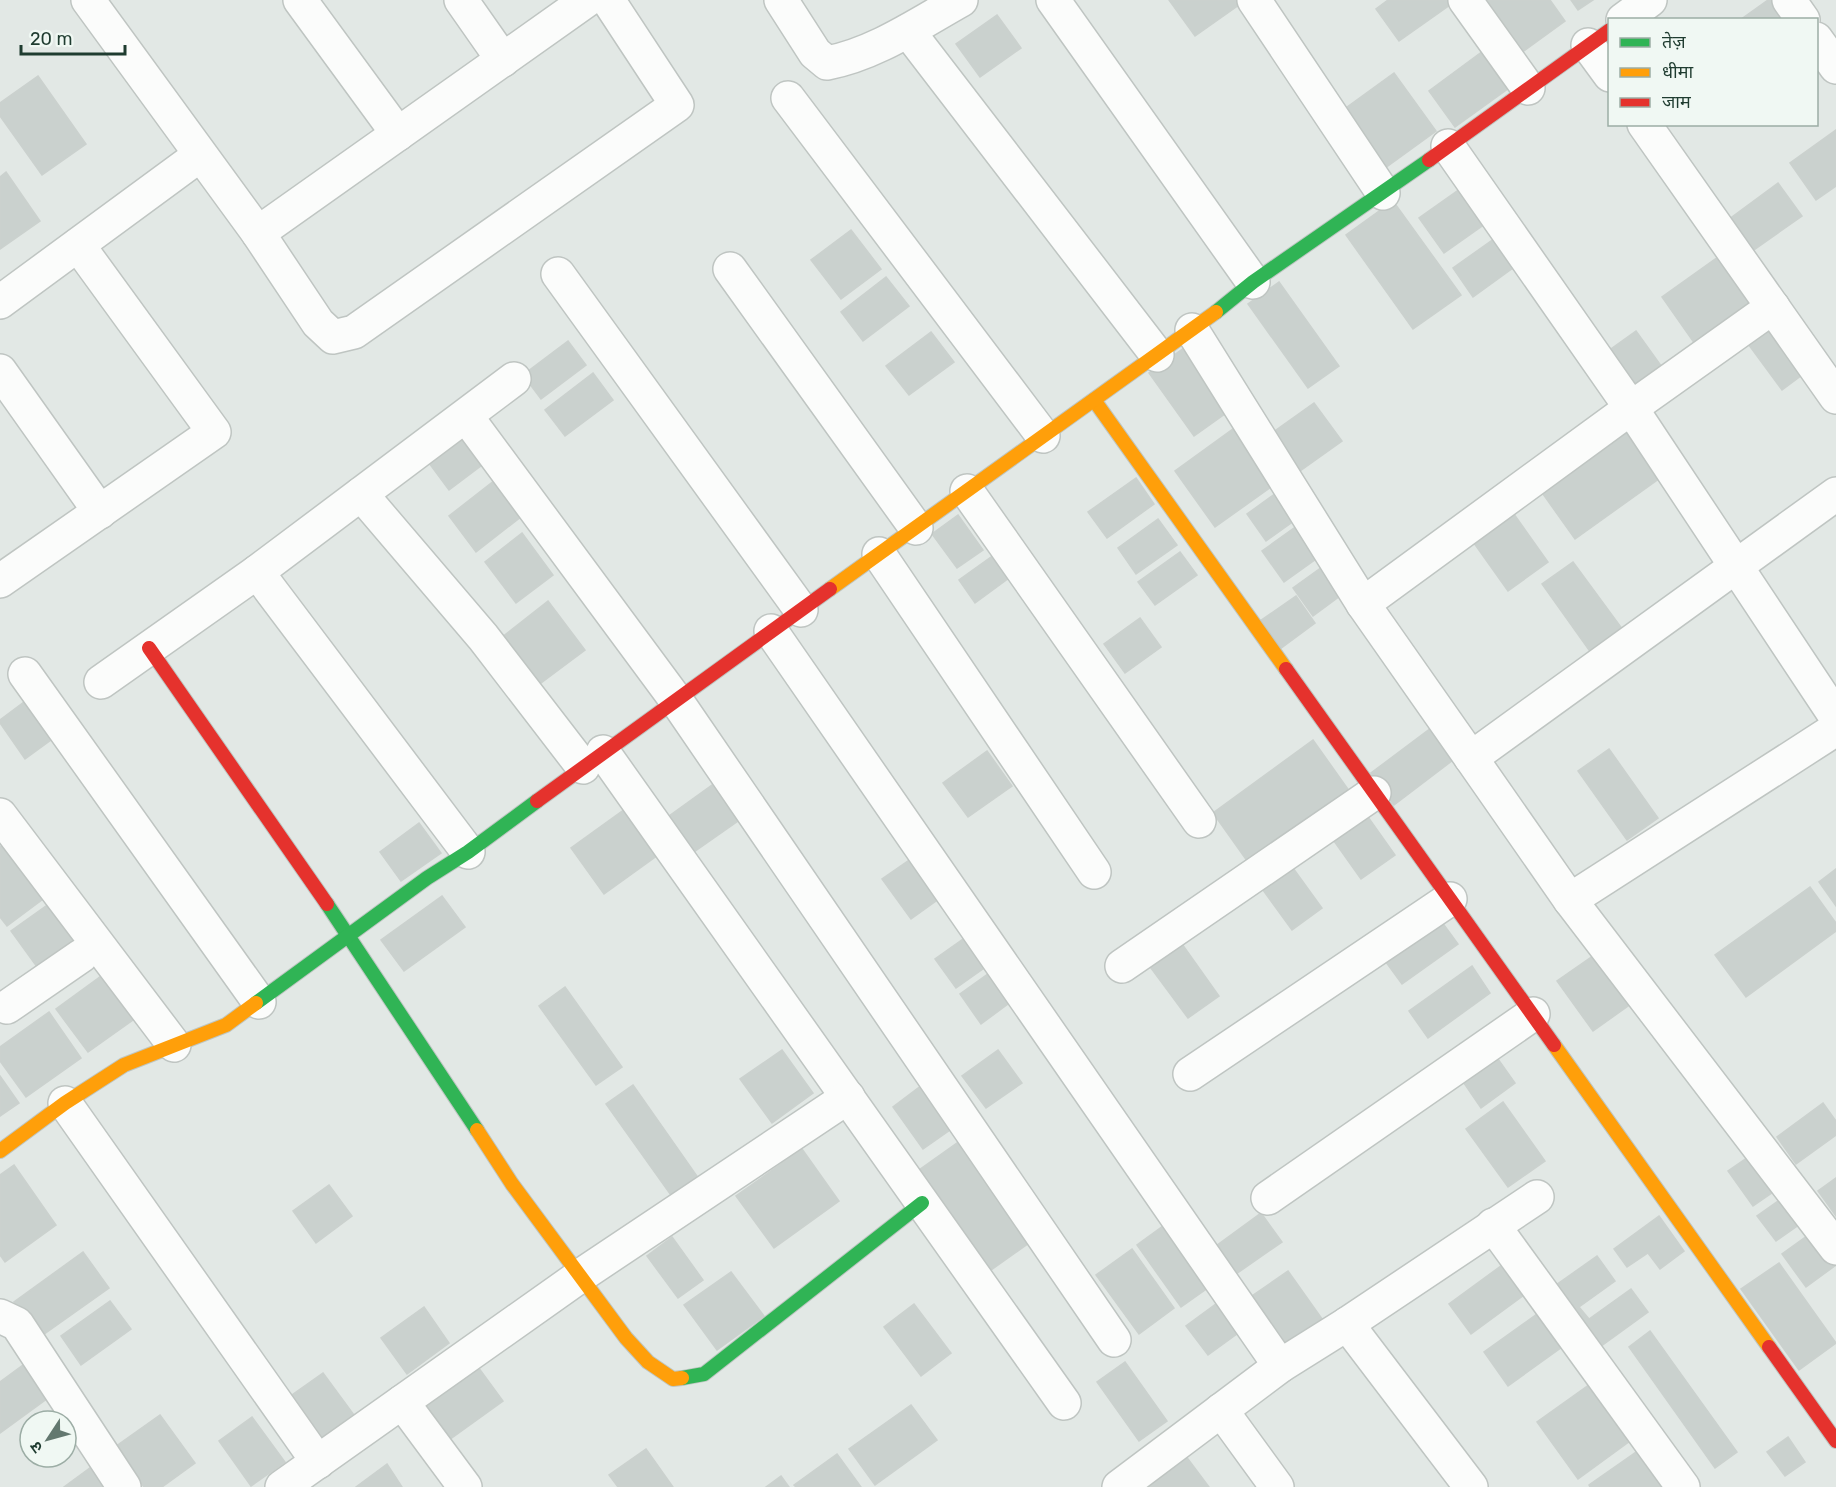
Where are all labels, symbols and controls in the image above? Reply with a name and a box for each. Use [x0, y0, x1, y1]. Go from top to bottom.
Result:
scale bar [21, 18, 124, 56]
legend [1608, 18, 1818, 126]
text: 20 m [30, 28, 72, 50]
text: तेज़ [1662, 31, 1686, 53]
text: धीमा [1662, 61, 1693, 83]
text: जाम [1662, 91, 1692, 113]
north arrow [18, 1409, 78, 1469]
text: उ [25, 1438, 47, 1457]

